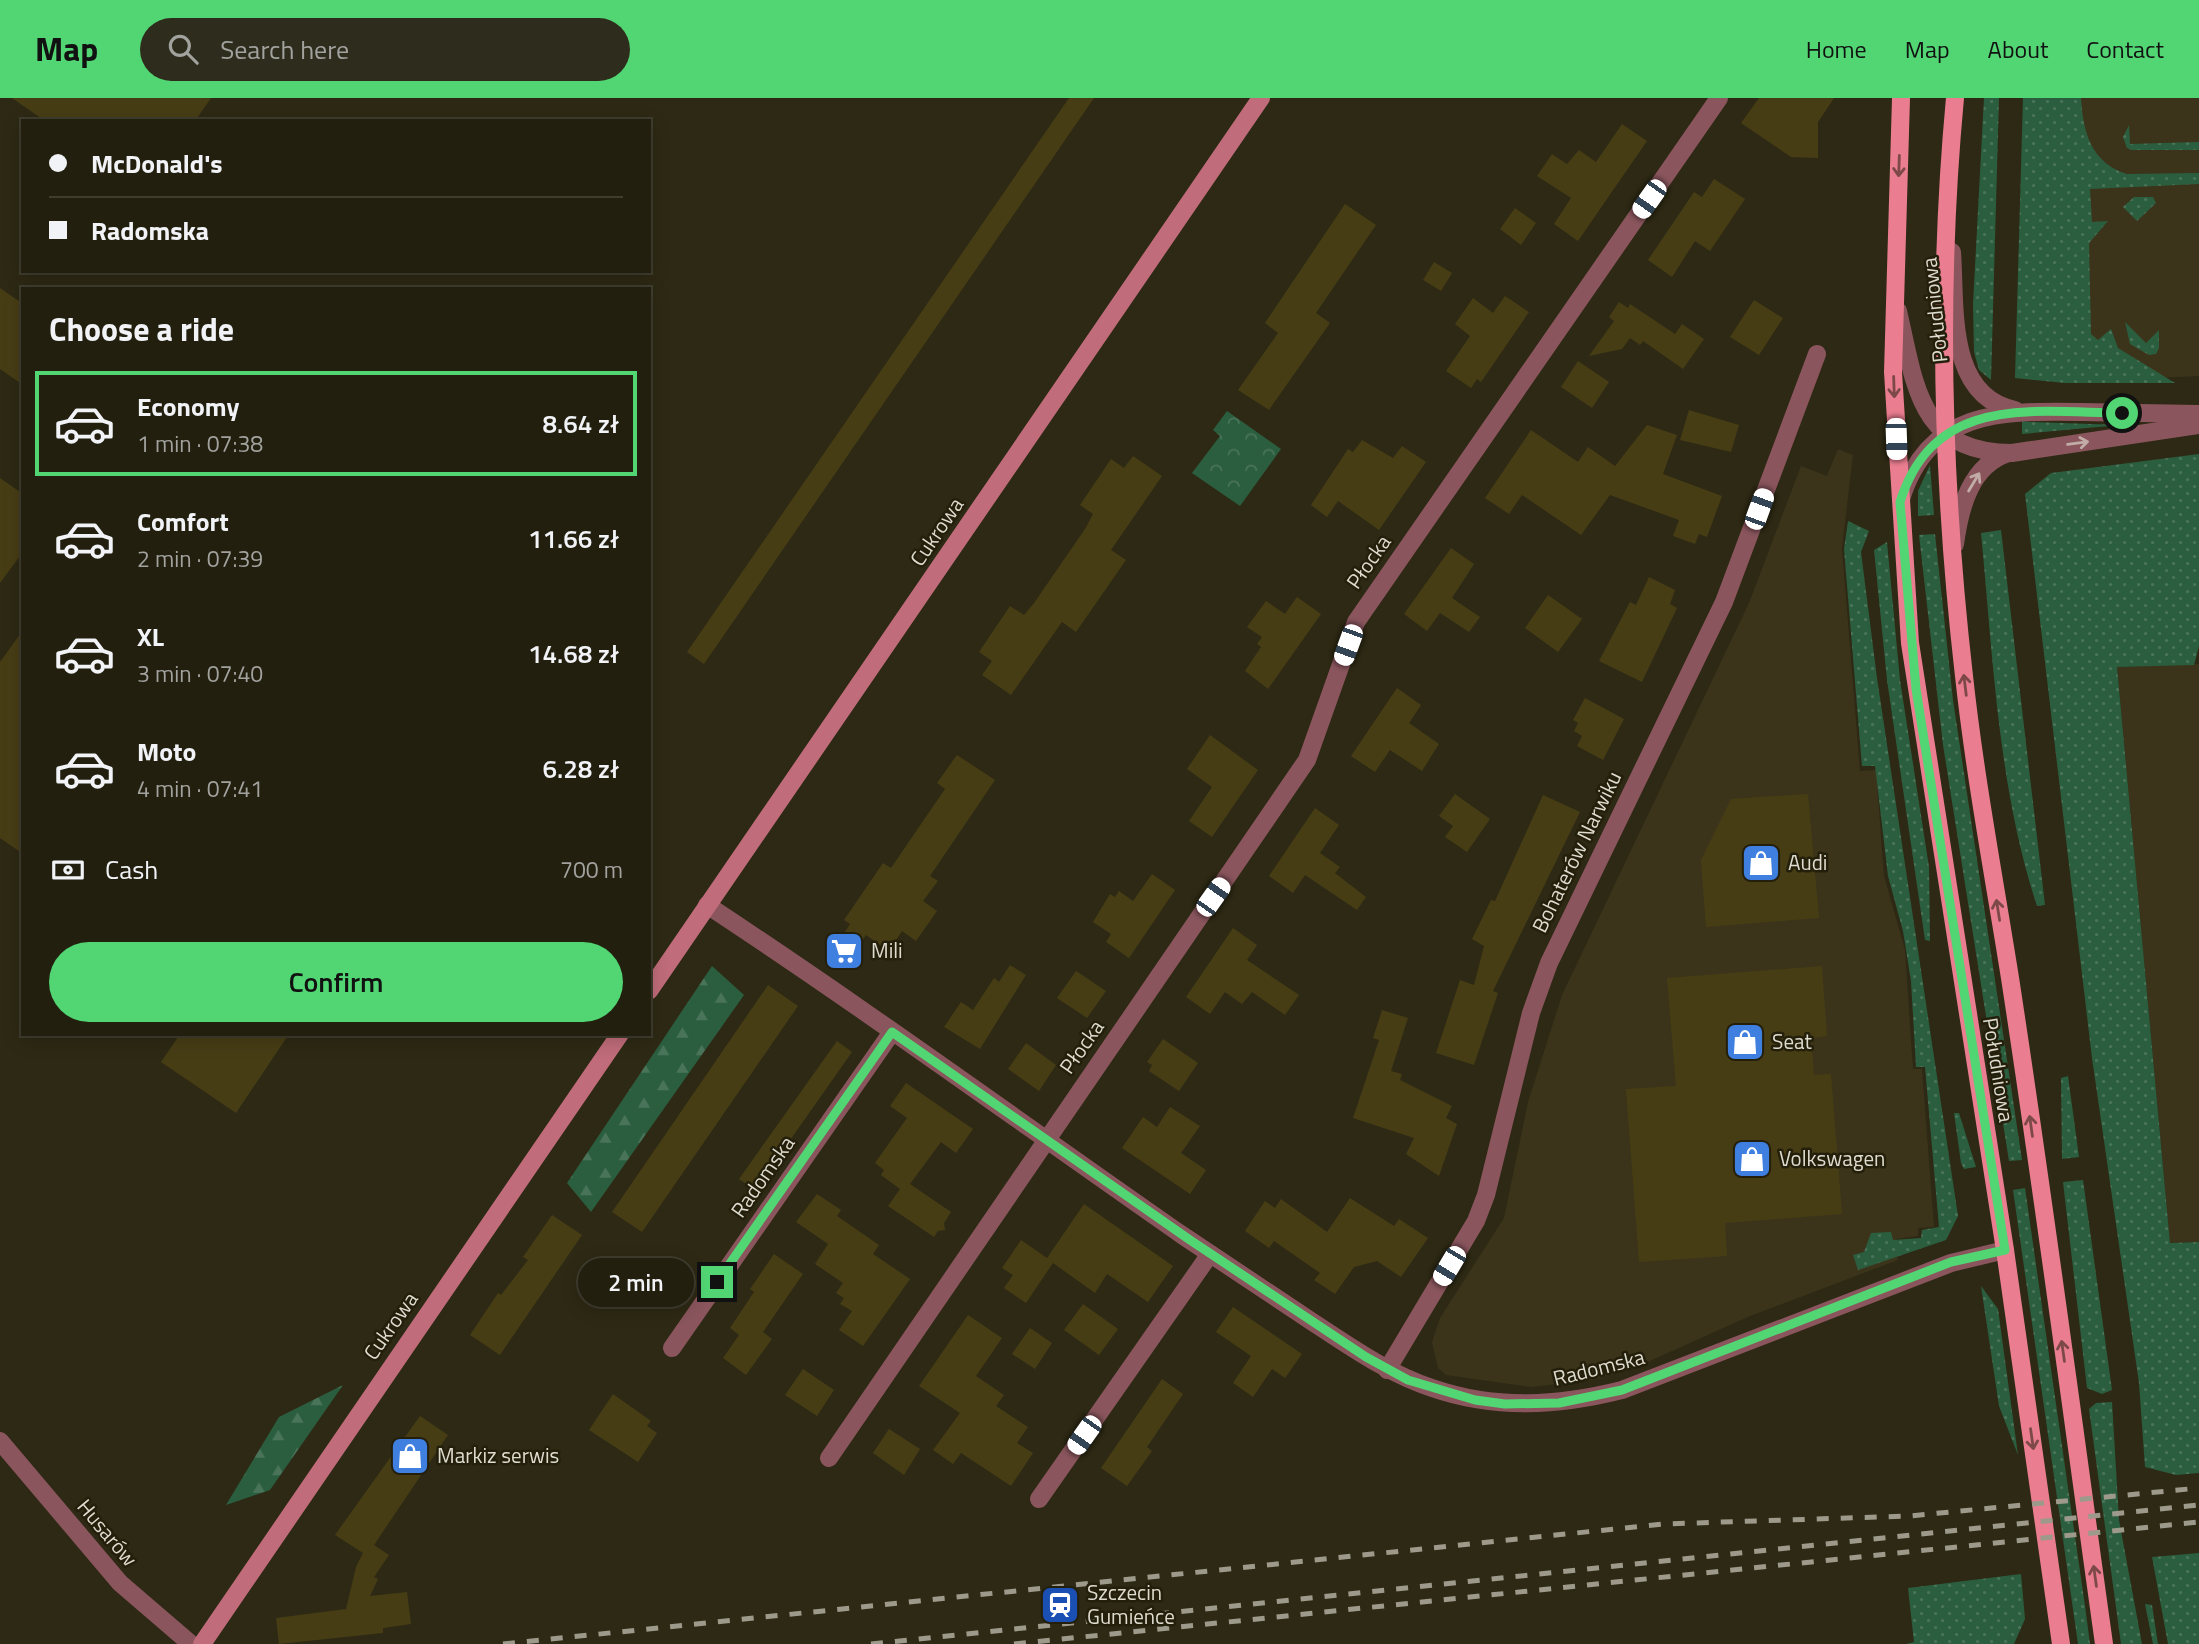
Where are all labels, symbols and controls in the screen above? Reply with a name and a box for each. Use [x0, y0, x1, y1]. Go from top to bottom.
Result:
search box [140, 18, 630, 81]
text: Map [35, 24, 98, 74]
icon: search [164, 30, 202, 68]
text: Search here [220, 30, 349, 69]
text: Home [1806, 31, 1867, 67]
text: Map [1905, 31, 1950, 67]
text: About [1988, 31, 2048, 67]
text: Contact [2086, 31, 2164, 67]
text: McDonald's [91, 144, 223, 183]
one-way arrow [1892, 154, 1906, 177]
car [1629, 176, 1670, 222]
text: Radomska [91, 211, 209, 250]
street label: Południowa [1913, 255, 1955, 364]
text: Choose a ride [49, 305, 234, 353]
one-way arrow [1887, 375, 1900, 398]
text: Economy [137, 387, 239, 426]
icon: car [53, 392, 116, 455]
route start [2106, 397, 2138, 429]
text: 8.64 zł [542, 404, 619, 443]
car [1885, 418, 1908, 460]
text: 1 min · 07:38 [137, 426, 263, 461]
one-way arrow [2066, 436, 2089, 449]
one-way arrow [1967, 473, 1981, 493]
car [1742, 486, 1777, 532]
street label: Cukrowa [901, 490, 971, 572]
text: Comfort [137, 502, 229, 541]
icon: car [53, 507, 116, 570]
text: 11.66 zł [528, 519, 619, 558]
street label: Płocka [1338, 527, 1399, 595]
text: 2 min · 07:39 [137, 541, 263, 576]
text: XL [137, 617, 164, 656]
icon: car [53, 622, 116, 685]
car [1331, 622, 1366, 668]
text: 14.68 zł [528, 634, 619, 673]
text: 3 min · 07:40 [137, 656, 263, 691]
one-way arrow [1959, 674, 1972, 697]
text: Moto [137, 732, 196, 771]
icon: car [53, 737, 116, 800]
text: 6.28 zł [542, 749, 619, 788]
street label: Bohaterów Narwiku [1523, 765, 1629, 938]
text: 4 min · 07:41 [137, 771, 263, 806]
shop icon: Audi [1740, 842, 1782, 884]
place label: Audi [1788, 846, 1827, 878]
text: Cash [105, 850, 158, 889]
icon: cash [49, 851, 87, 889]
text: 700 m [560, 852, 623, 887]
car [1193, 874, 1234, 920]
one-way arrow [1991, 899, 2004, 922]
supermarket icon: Mili [823, 930, 865, 972]
place label: Mili [871, 934, 903, 966]
button: Confirm [49, 942, 623, 1022]
street label: Płocka [1051, 1012, 1112, 1080]
street label: Południowa [1975, 1015, 2023, 1125]
shop icon: Seat [1724, 1021, 1766, 1063]
place label: Seat [1772, 1025, 1813, 1057]
one-way arrow [2024, 1115, 2037, 1138]
street label: Radomska [722, 1129, 802, 1224]
shop icon: Volkswagen [1731, 1138, 1773, 1180]
place label: Volkswagen [1779, 1142, 1885, 1174]
car [1430, 1243, 1469, 1289]
callout: 2 min [577, 1258, 692, 1306]
text: 2 min [608, 1265, 664, 1300]
route end [701, 1266, 733, 1298]
street label: Cukrowa [355, 1284, 426, 1366]
street label: Radomska [1550, 1340, 1648, 1394]
one-way arrow [2056, 1340, 2069, 1363]
car [1064, 1412, 1105, 1458]
one-way arrow [2026, 1427, 2039, 1450]
shop icon: Markiz serwis [389, 1435, 431, 1477]
place label: Markiz serwis [437, 1439, 559, 1471]
street label: Husarów [70, 1492, 146, 1573]
one-way arrow [2088, 1566, 2101, 1588]
place label: Szczecin Gumieńce [1087, 1576, 1175, 1632]
station icon: Szczecin Gumieńce [1039, 1584, 1081, 1626]

